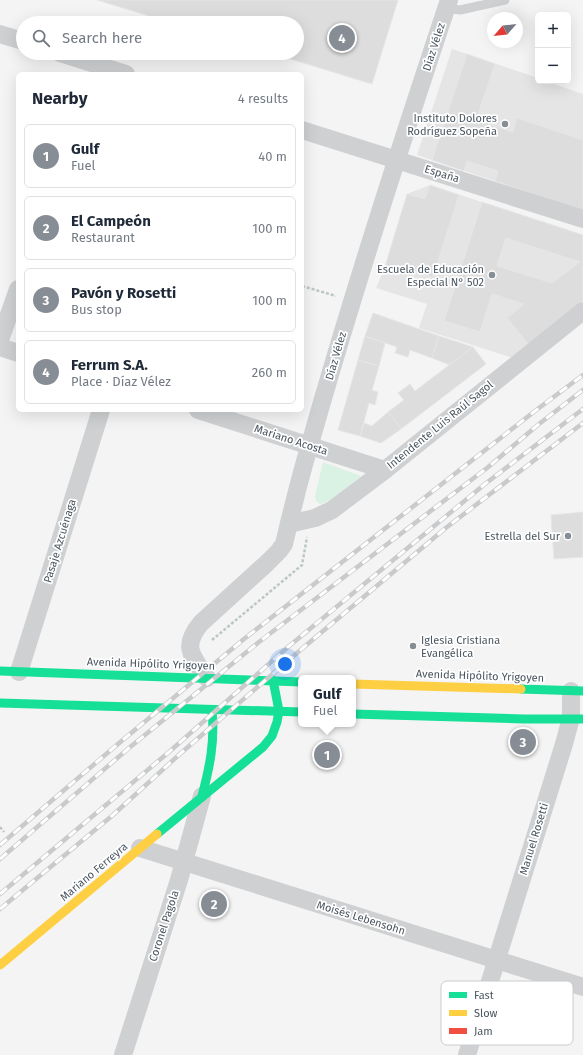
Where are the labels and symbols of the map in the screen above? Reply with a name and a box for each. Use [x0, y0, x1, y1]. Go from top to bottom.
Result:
north arrow [487, 12, 523, 48]
street label: Díaz Vélez [420, 21, 448, 73]
pin: 4 [329, 23, 355, 53]
place label: Instituto Dolores Rodríguez Sopeña [407, 112, 497, 138]
marker: Instituto Dolores Rodríguez Sopeña [500, 119, 510, 129]
street label: España [423, 163, 461, 185]
place label: Escuela de Educación Especial N° 502 [377, 263, 484, 289]
marker: Escuela de Educación Especial N° 502 [487, 270, 497, 280]
street label: Díaz Vélez [323, 330, 349, 382]
street label: Intendente Luis Raúl Sagol [384, 378, 496, 472]
street label: Mariano Acosta [253, 422, 329, 458]
street label: Pasaje Azcuénaga [41, 498, 79, 584]
place label: Estrella del Sur [485, 530, 561, 543]
marker: Estrella del Sur [563, 531, 573, 541]
place label: Iglesia Cristiana Evangélica [421, 634, 500, 660]
marker: Iglesia Cristiana Evangélica [408, 641, 418, 651]
your location [275, 654, 295, 674]
street label: Avenida Hipólito Yrigoyen [87, 655, 215, 673]
street label: Avenida Hipólito Yrigoyen [416, 667, 544, 685]
pin: 3 [510, 727, 536, 757]
pin: 1 [314, 740, 340, 770]
street label: Manuel Rosetti [517, 801, 551, 877]
street label: Mariano Ferreyra [58, 840, 130, 904]
street label: Coronel Pagola [146, 889, 182, 963]
pin: 2 [201, 889, 227, 919]
street label: Moisés Lebensohn [315, 898, 407, 938]
legend [441, 981, 573, 1045]
text: Fast [474, 989, 494, 1002]
text: Slow [474, 1007, 498, 1020]
text: Jam [474, 1025, 493, 1038]

